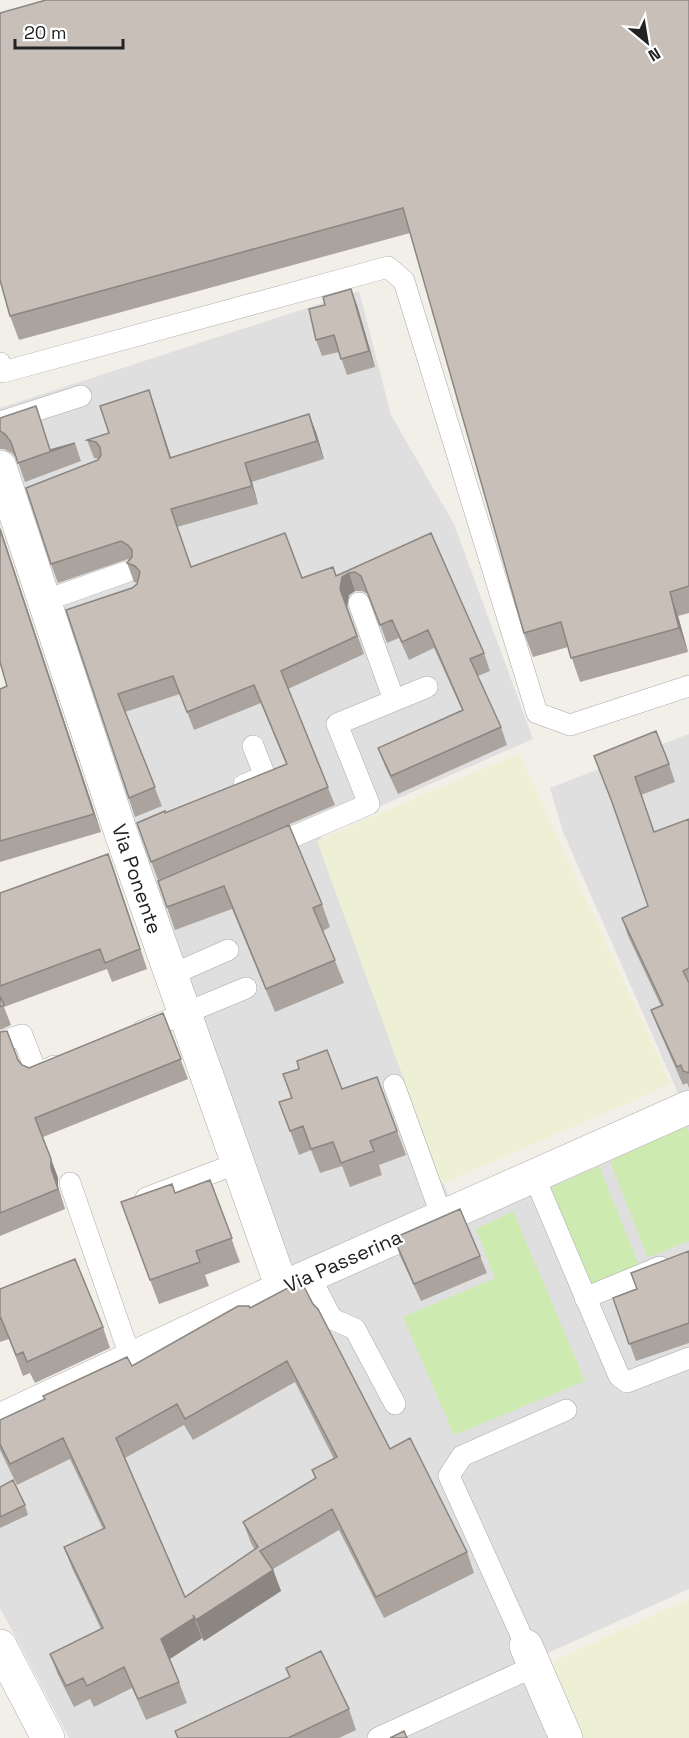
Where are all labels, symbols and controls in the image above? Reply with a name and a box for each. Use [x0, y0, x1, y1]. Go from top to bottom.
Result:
scale bar [15, 12, 123, 50]
north arrow [617, 12, 677, 72]
text: 20 m [24, 21, 67, 44]
text: N [644, 43, 664, 66]
street label: Via Ponente [106, 821, 168, 937]
street label: Via Passerina [280, 1223, 406, 1299]

